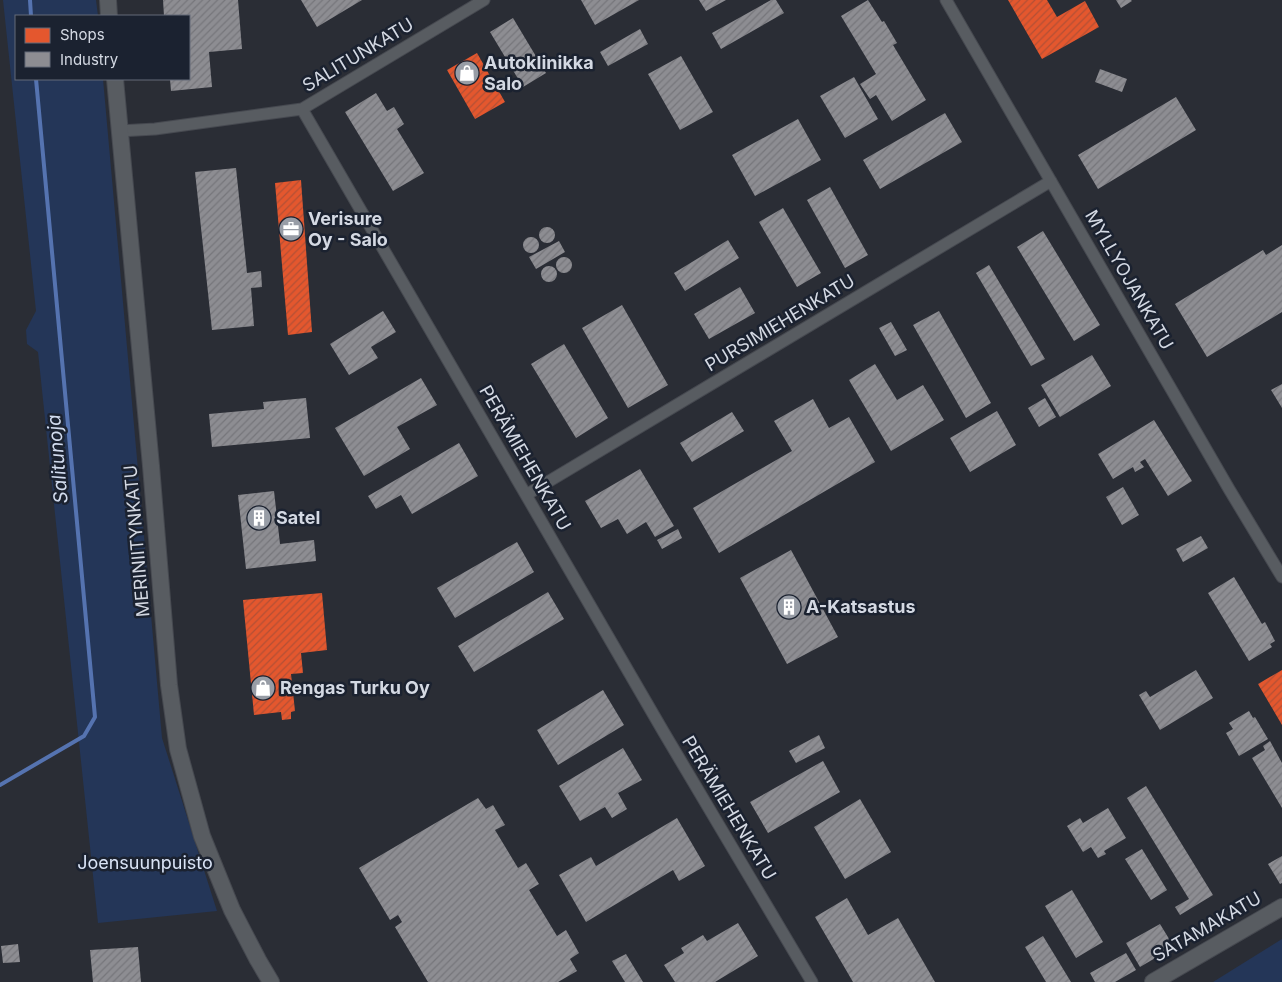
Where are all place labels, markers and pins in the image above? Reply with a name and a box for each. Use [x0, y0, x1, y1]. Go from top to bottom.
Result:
place label: Autoklinikka Salo [484, 52, 594, 94]
shop icon: Autoklinikka Salo [454, 60, 480, 86]
place label: Verisure Oy - Salo [308, 208, 388, 250]
office icon: Verisure Oy - Salo [278, 216, 304, 242]
building icon: Satel [246, 505, 272, 531]
place label: Satel [276, 507, 320, 528]
building icon: A-Katsastus [776, 594, 802, 620]
place label: A-Katsastus [806, 596, 916, 617]
shop icon: Rengas Turku Oy [250, 675, 276, 701]
place label: Rengas Turku Oy [280, 677, 430, 698]

